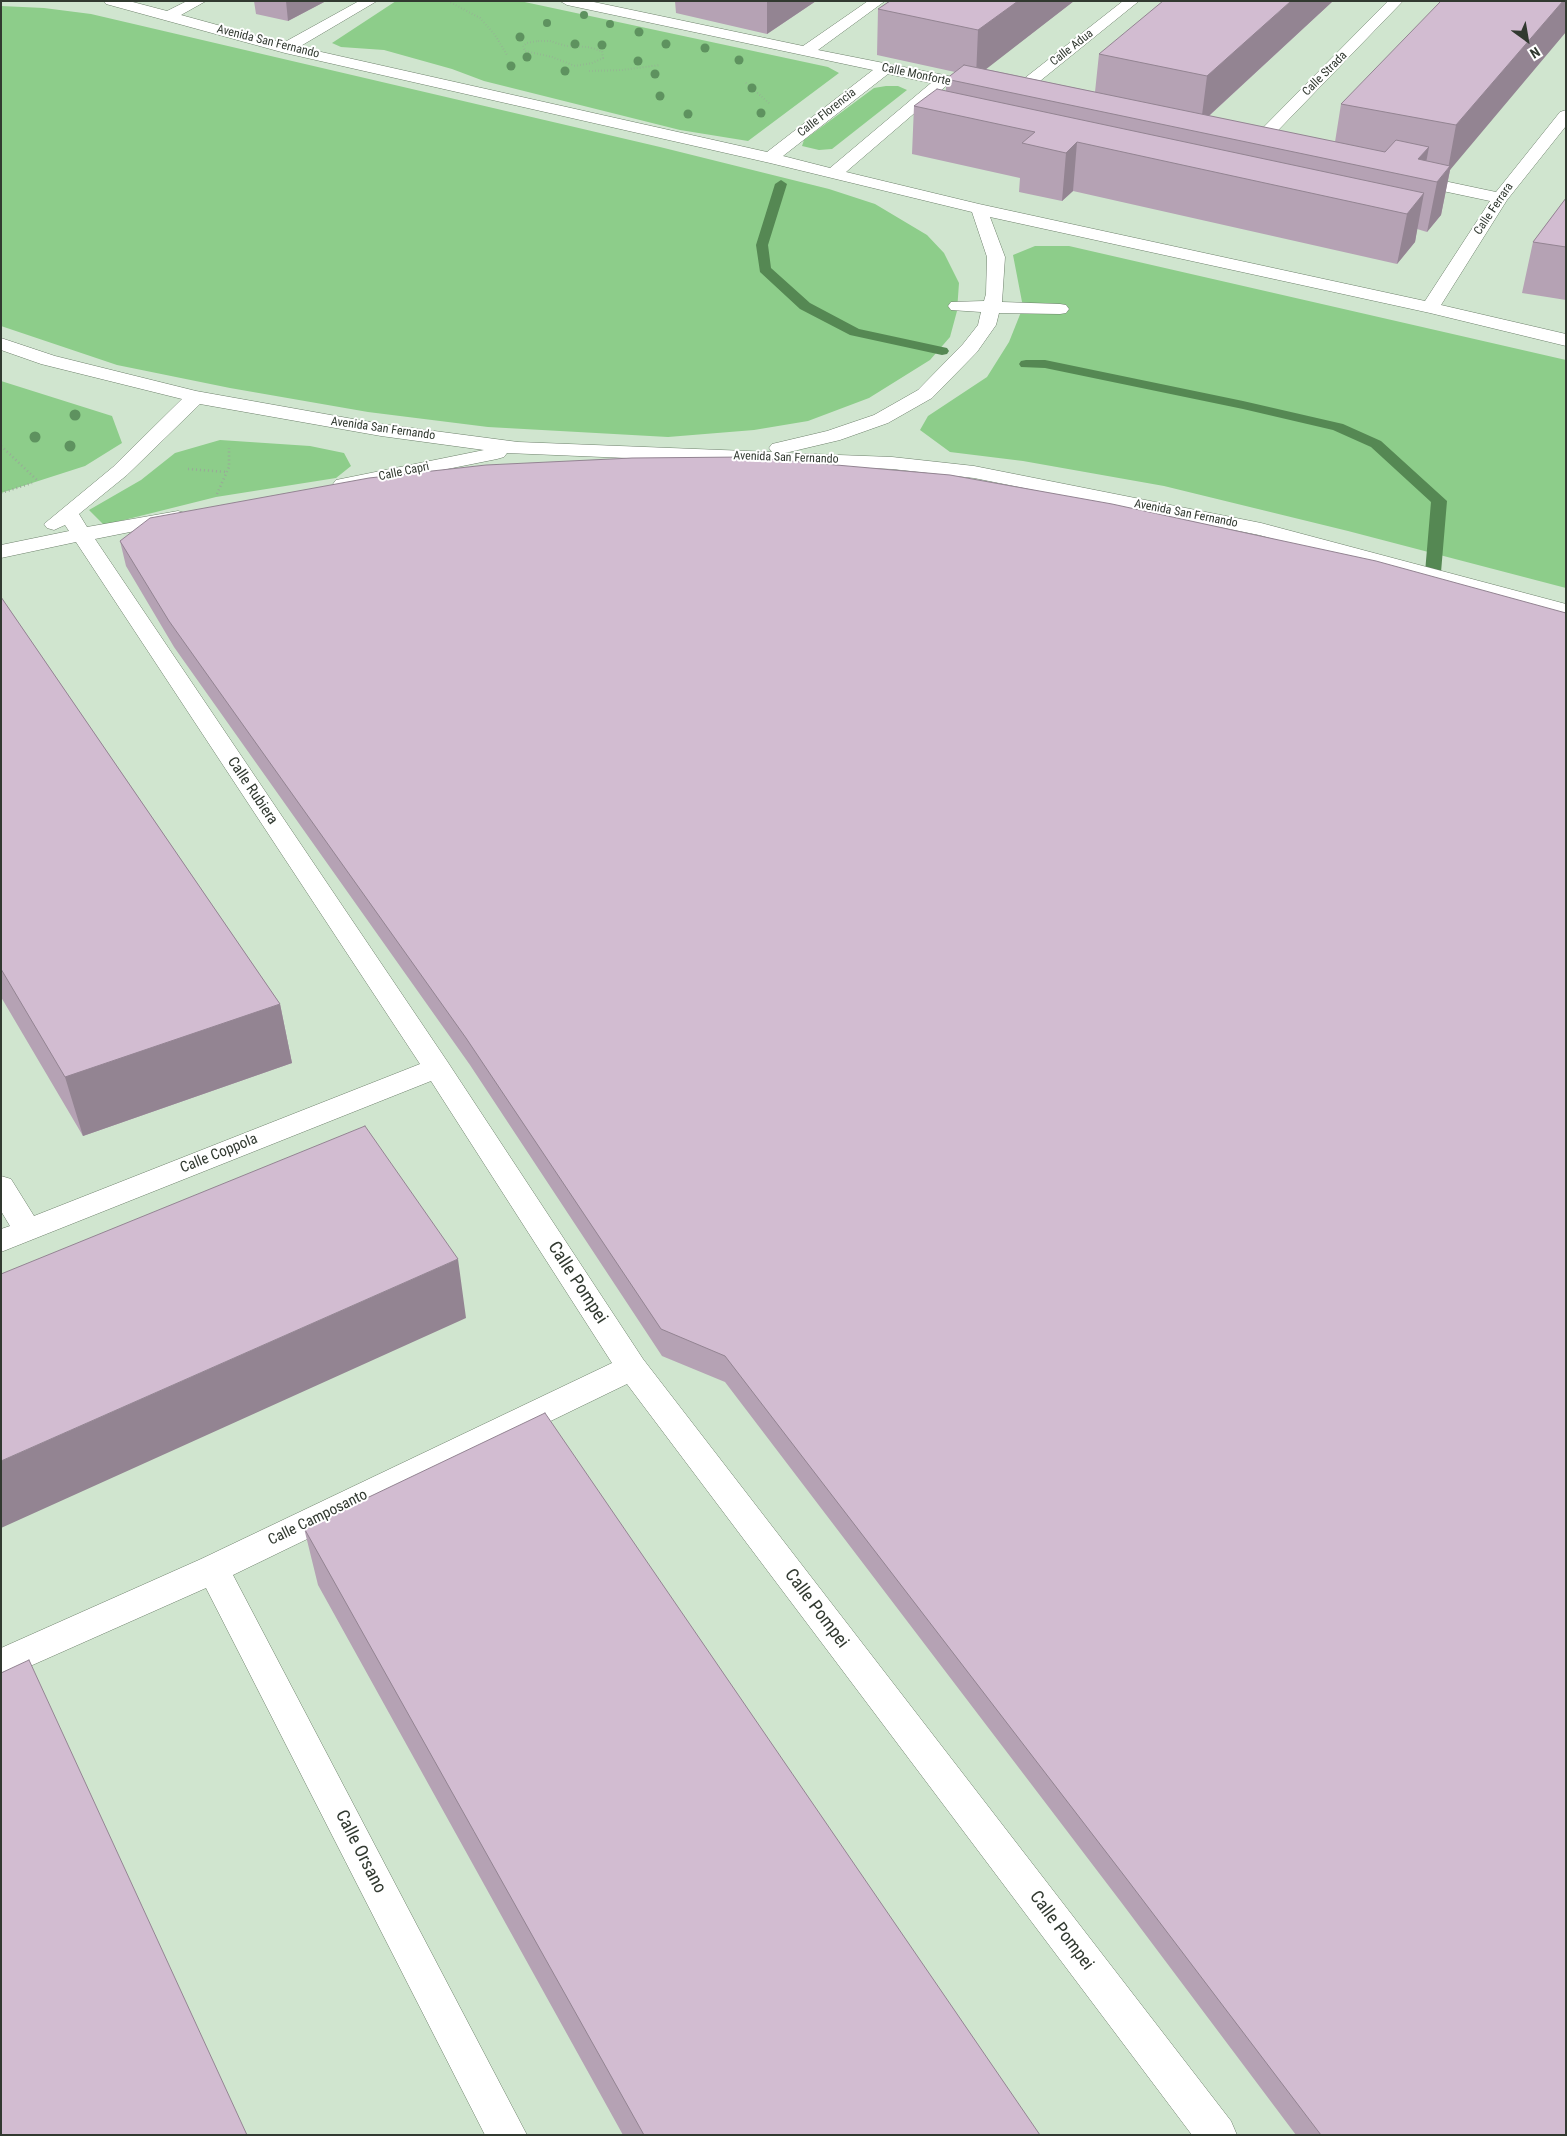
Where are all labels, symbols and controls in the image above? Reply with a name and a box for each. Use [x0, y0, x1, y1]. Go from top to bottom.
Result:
north arrow [1502, 15, 1552, 65]
street label: Avenida San Fernando [215, 22, 321, 62]
street label: Calle Adua [1048, 27, 1096, 69]
text: N [1527, 44, 1543, 62]
street label: Calle Strada [1300, 49, 1350, 99]
street label: Calle Monforte [880, 61, 952, 89]
street label: Calle Florencia [795, 86, 859, 140]
street label: Calle Ferrara [1471, 180, 1517, 238]
street label: Avenida San Fernando [330, 415, 436, 443]
street label: Avenida San Fernando [733, 449, 839, 467]
street label: Calle Capri [377, 460, 431, 484]
street label: Avenida San Fernando [1133, 497, 1239, 531]
street label: Calle Rubiera [223, 754, 281, 828]
street label: Calle Coppola [178, 1130, 260, 1178]
street label: Calle Pompei [542, 1238, 612, 1328]
street label: Calle Camposanto [265, 1486, 371, 1550]
street label: Calle Pompei [779, 1565, 853, 1653]
street label: Calle Orsano [330, 1807, 390, 1897]
street label: Calle Pompei [1024, 1887, 1098, 1975]

